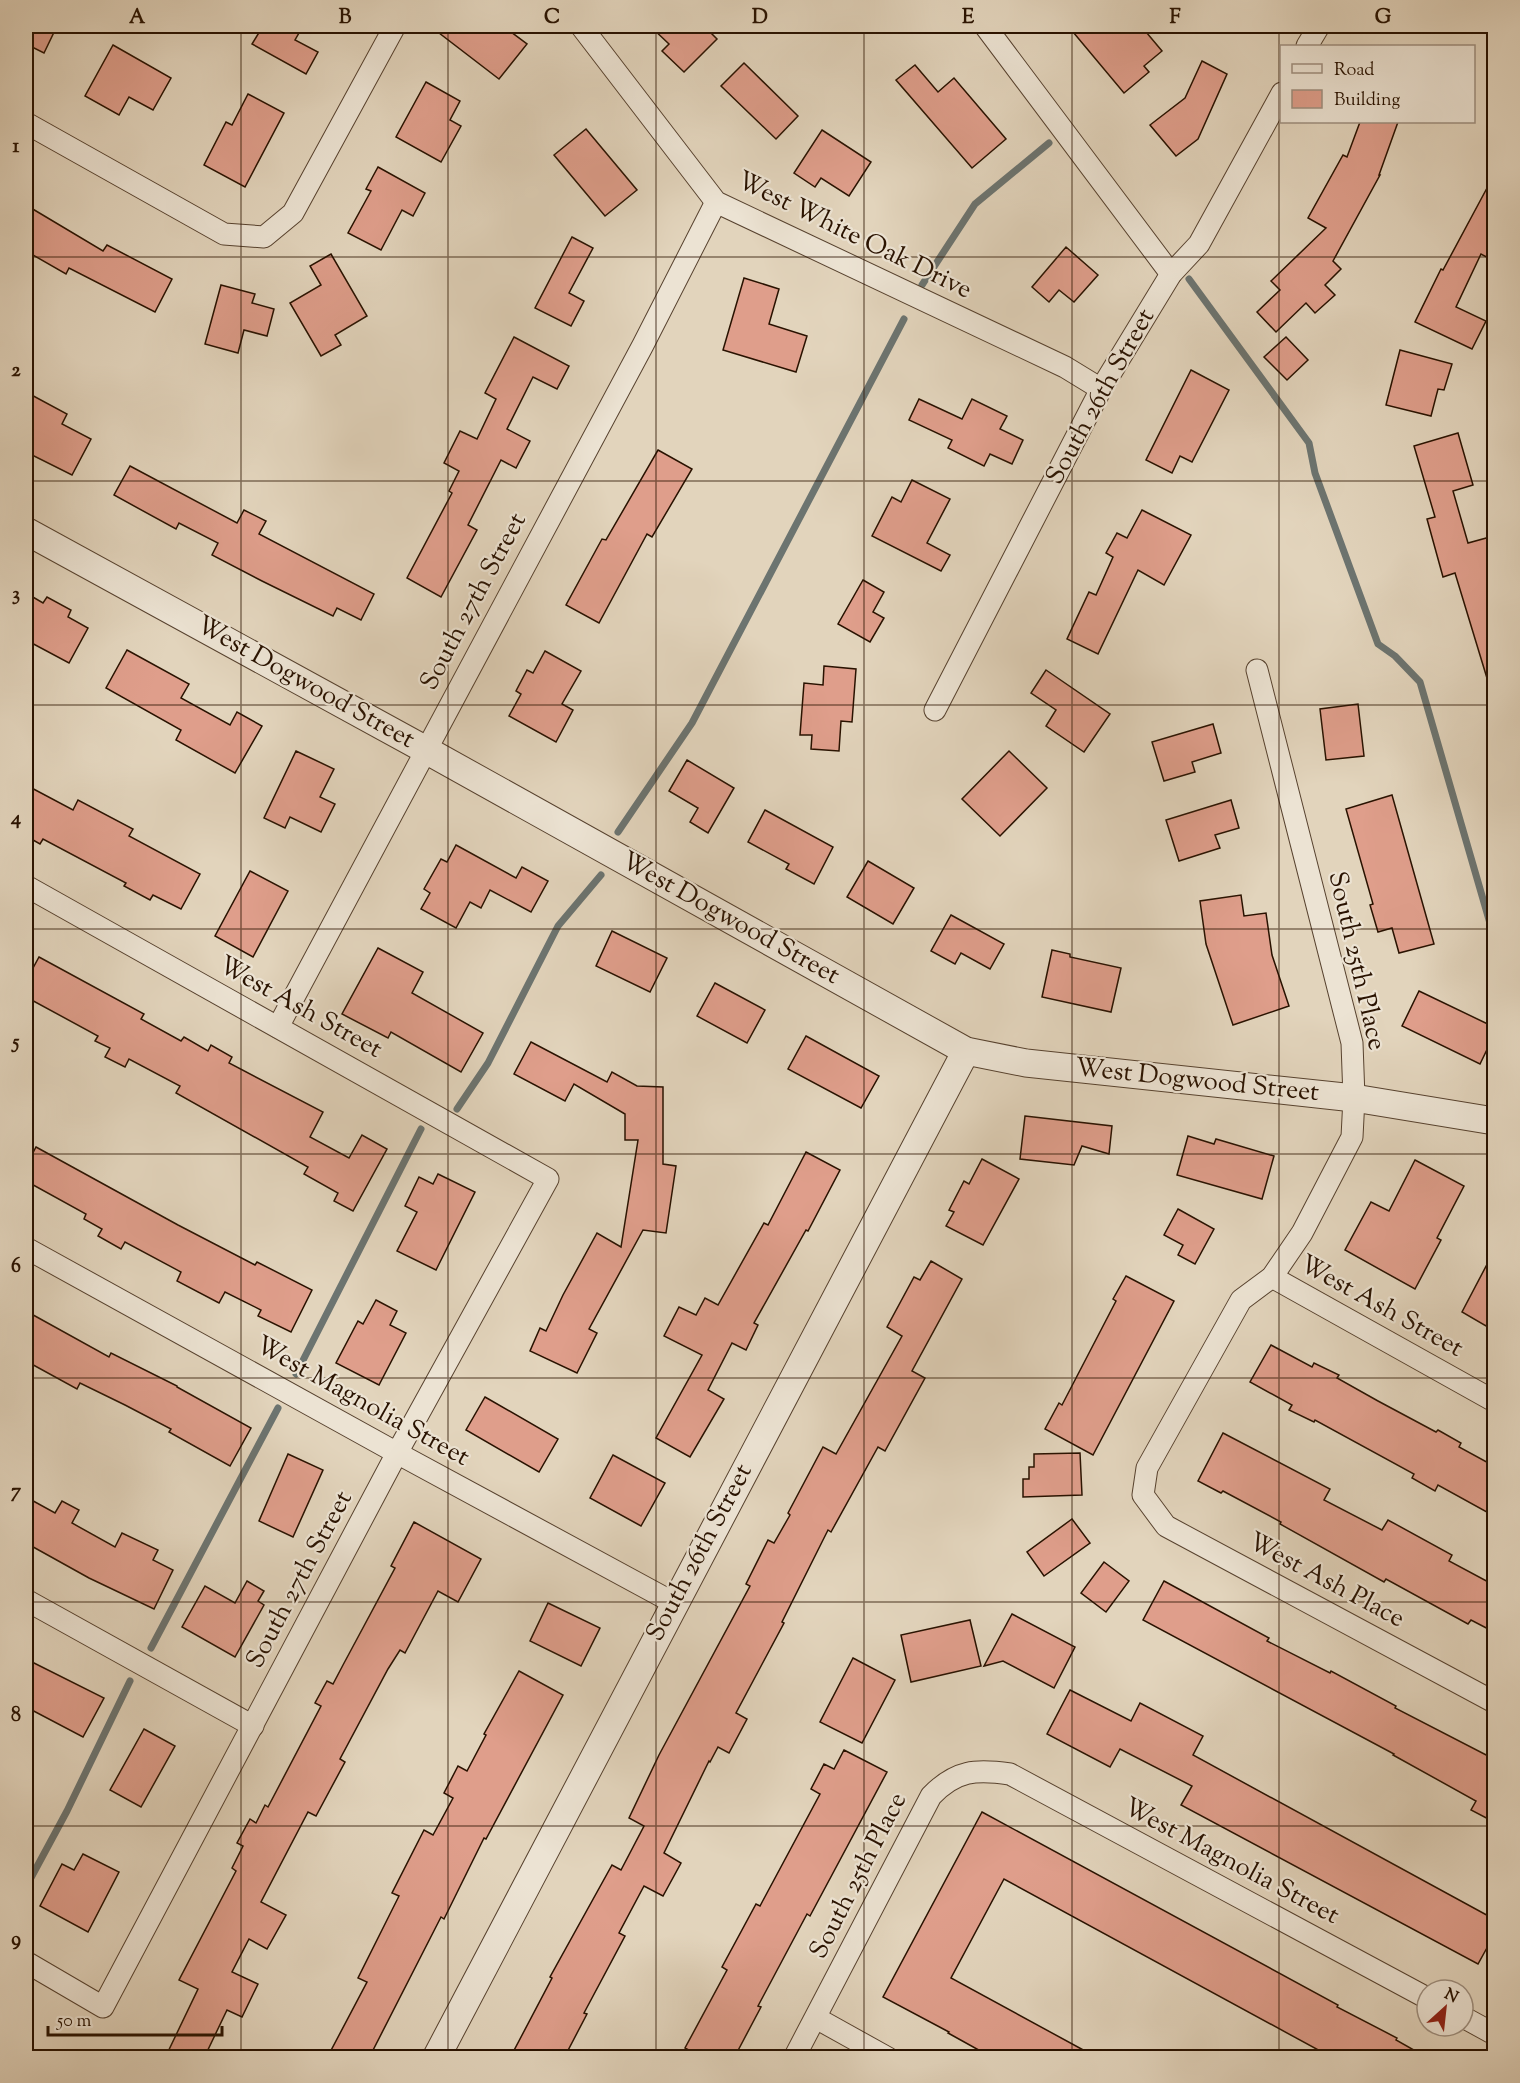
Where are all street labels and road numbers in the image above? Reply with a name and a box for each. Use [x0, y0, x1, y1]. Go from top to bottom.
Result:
street label: West White Oak Drive [730, 163, 978, 309]
street label: South 26th Street [1037, 302, 1165, 492]
street label: South 27th Street [412, 507, 536, 697]
street label: West Dogwood Street [189, 607, 421, 759]
street label: West Dogwood Street [614, 843, 846, 995]
street label: South 25th Place [1317, 868, 1395, 1054]
street label: West Ash Street [211, 948, 389, 1068]
street label: West Dogwood Street [1073, 1050, 1321, 1112]
street label: West Ash Street [1292, 1247, 1470, 1367]
street label: West Magnolia Street [248, 1328, 476, 1476]
street label: South 26th Street [638, 1458, 762, 1648]
street label: South 27th Street [238, 1485, 362, 1675]
street label: West Ash Place [1241, 1524, 1411, 1638]
street label: South 25th Place [801, 1786, 917, 1966]
street label: West Magnolia Street [1116, 1789, 1346, 1935]

